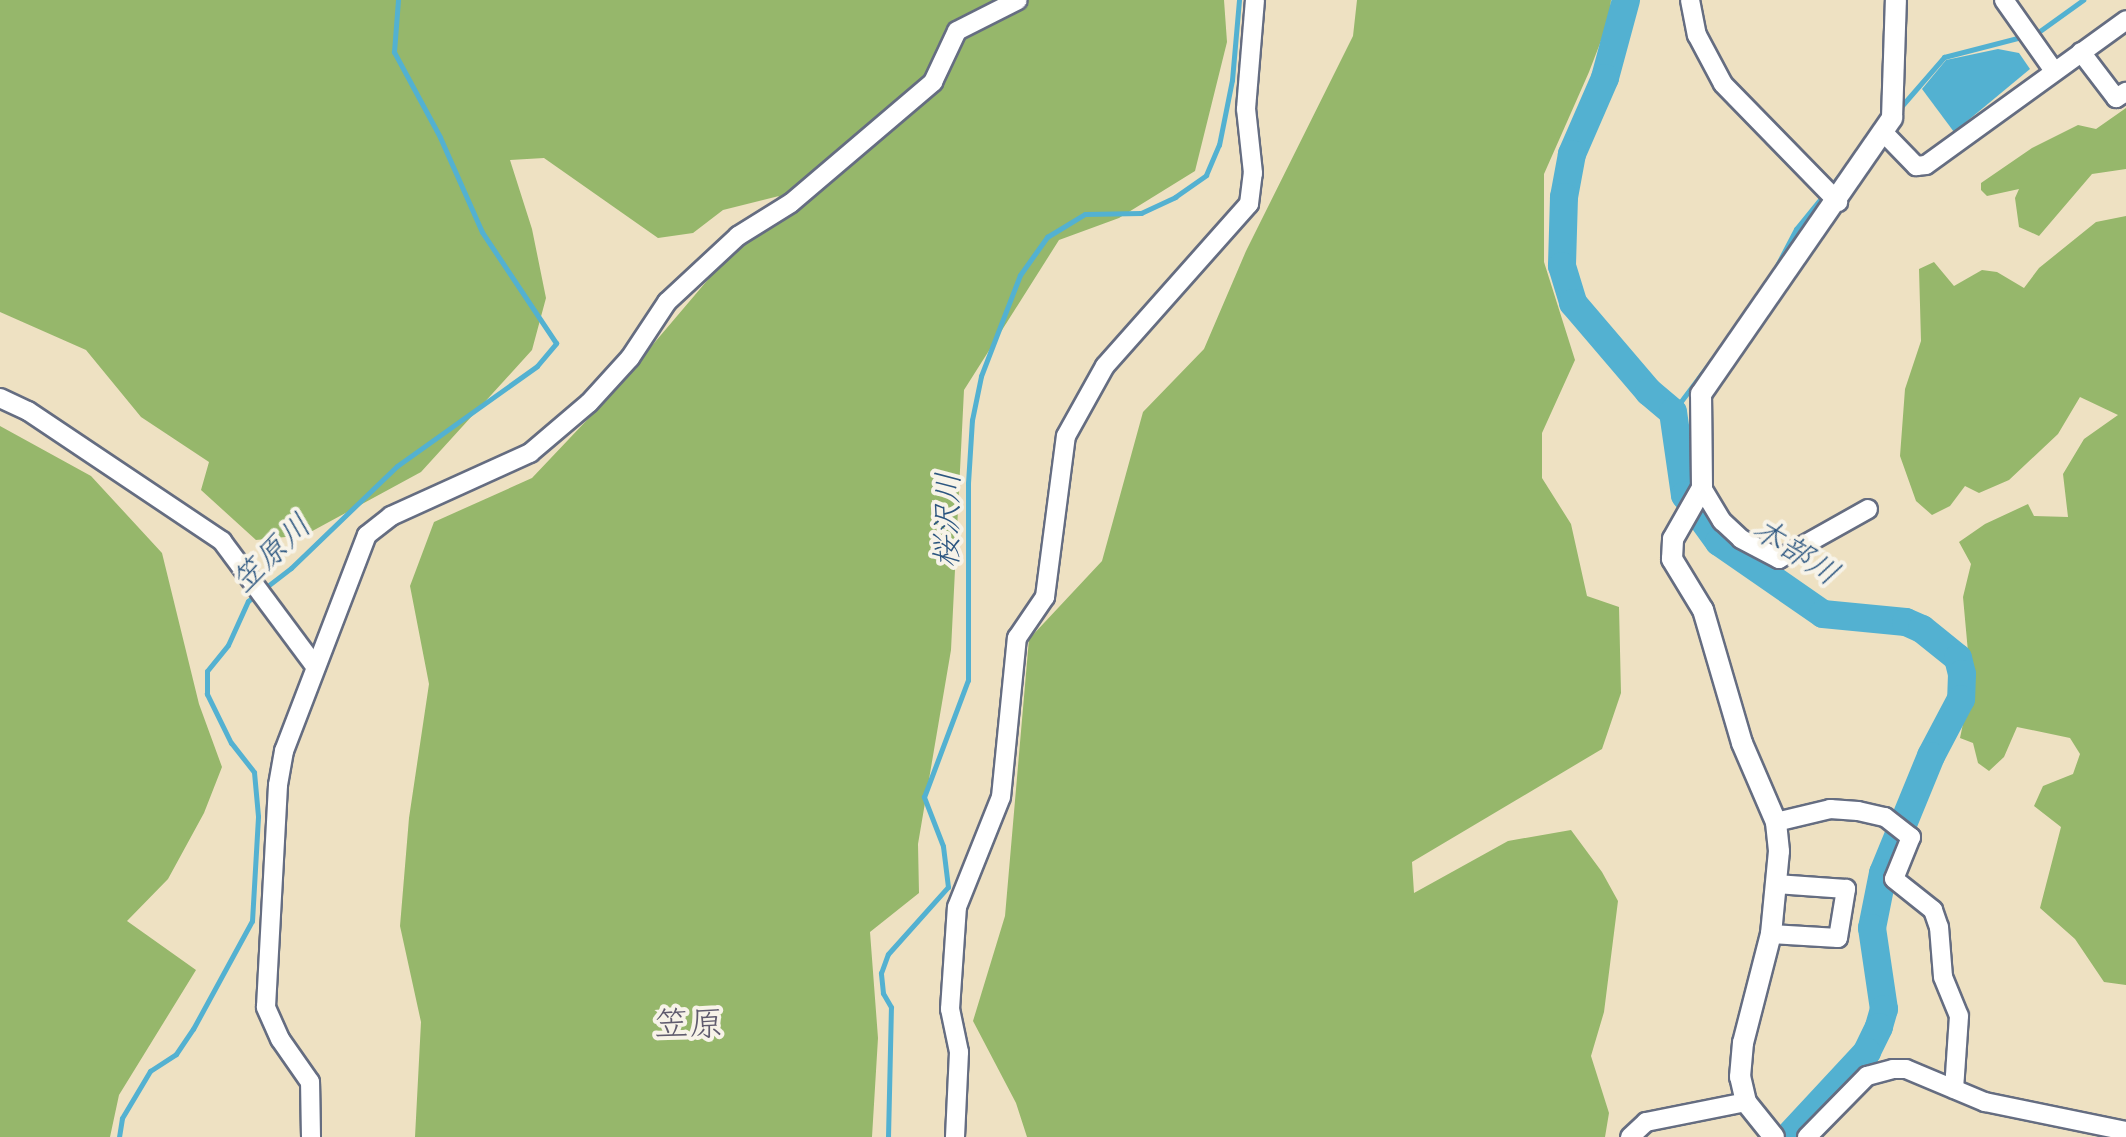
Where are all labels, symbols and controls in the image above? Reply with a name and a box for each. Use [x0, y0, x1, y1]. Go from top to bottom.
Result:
water label: 桜沢川 [927, 472, 967, 568]
water label: 笠原川 [223, 506, 319, 600]
water label: 木部川 [1745, 509, 1847, 593]
district label: 笠原 [654, 1002, 724, 1044]

